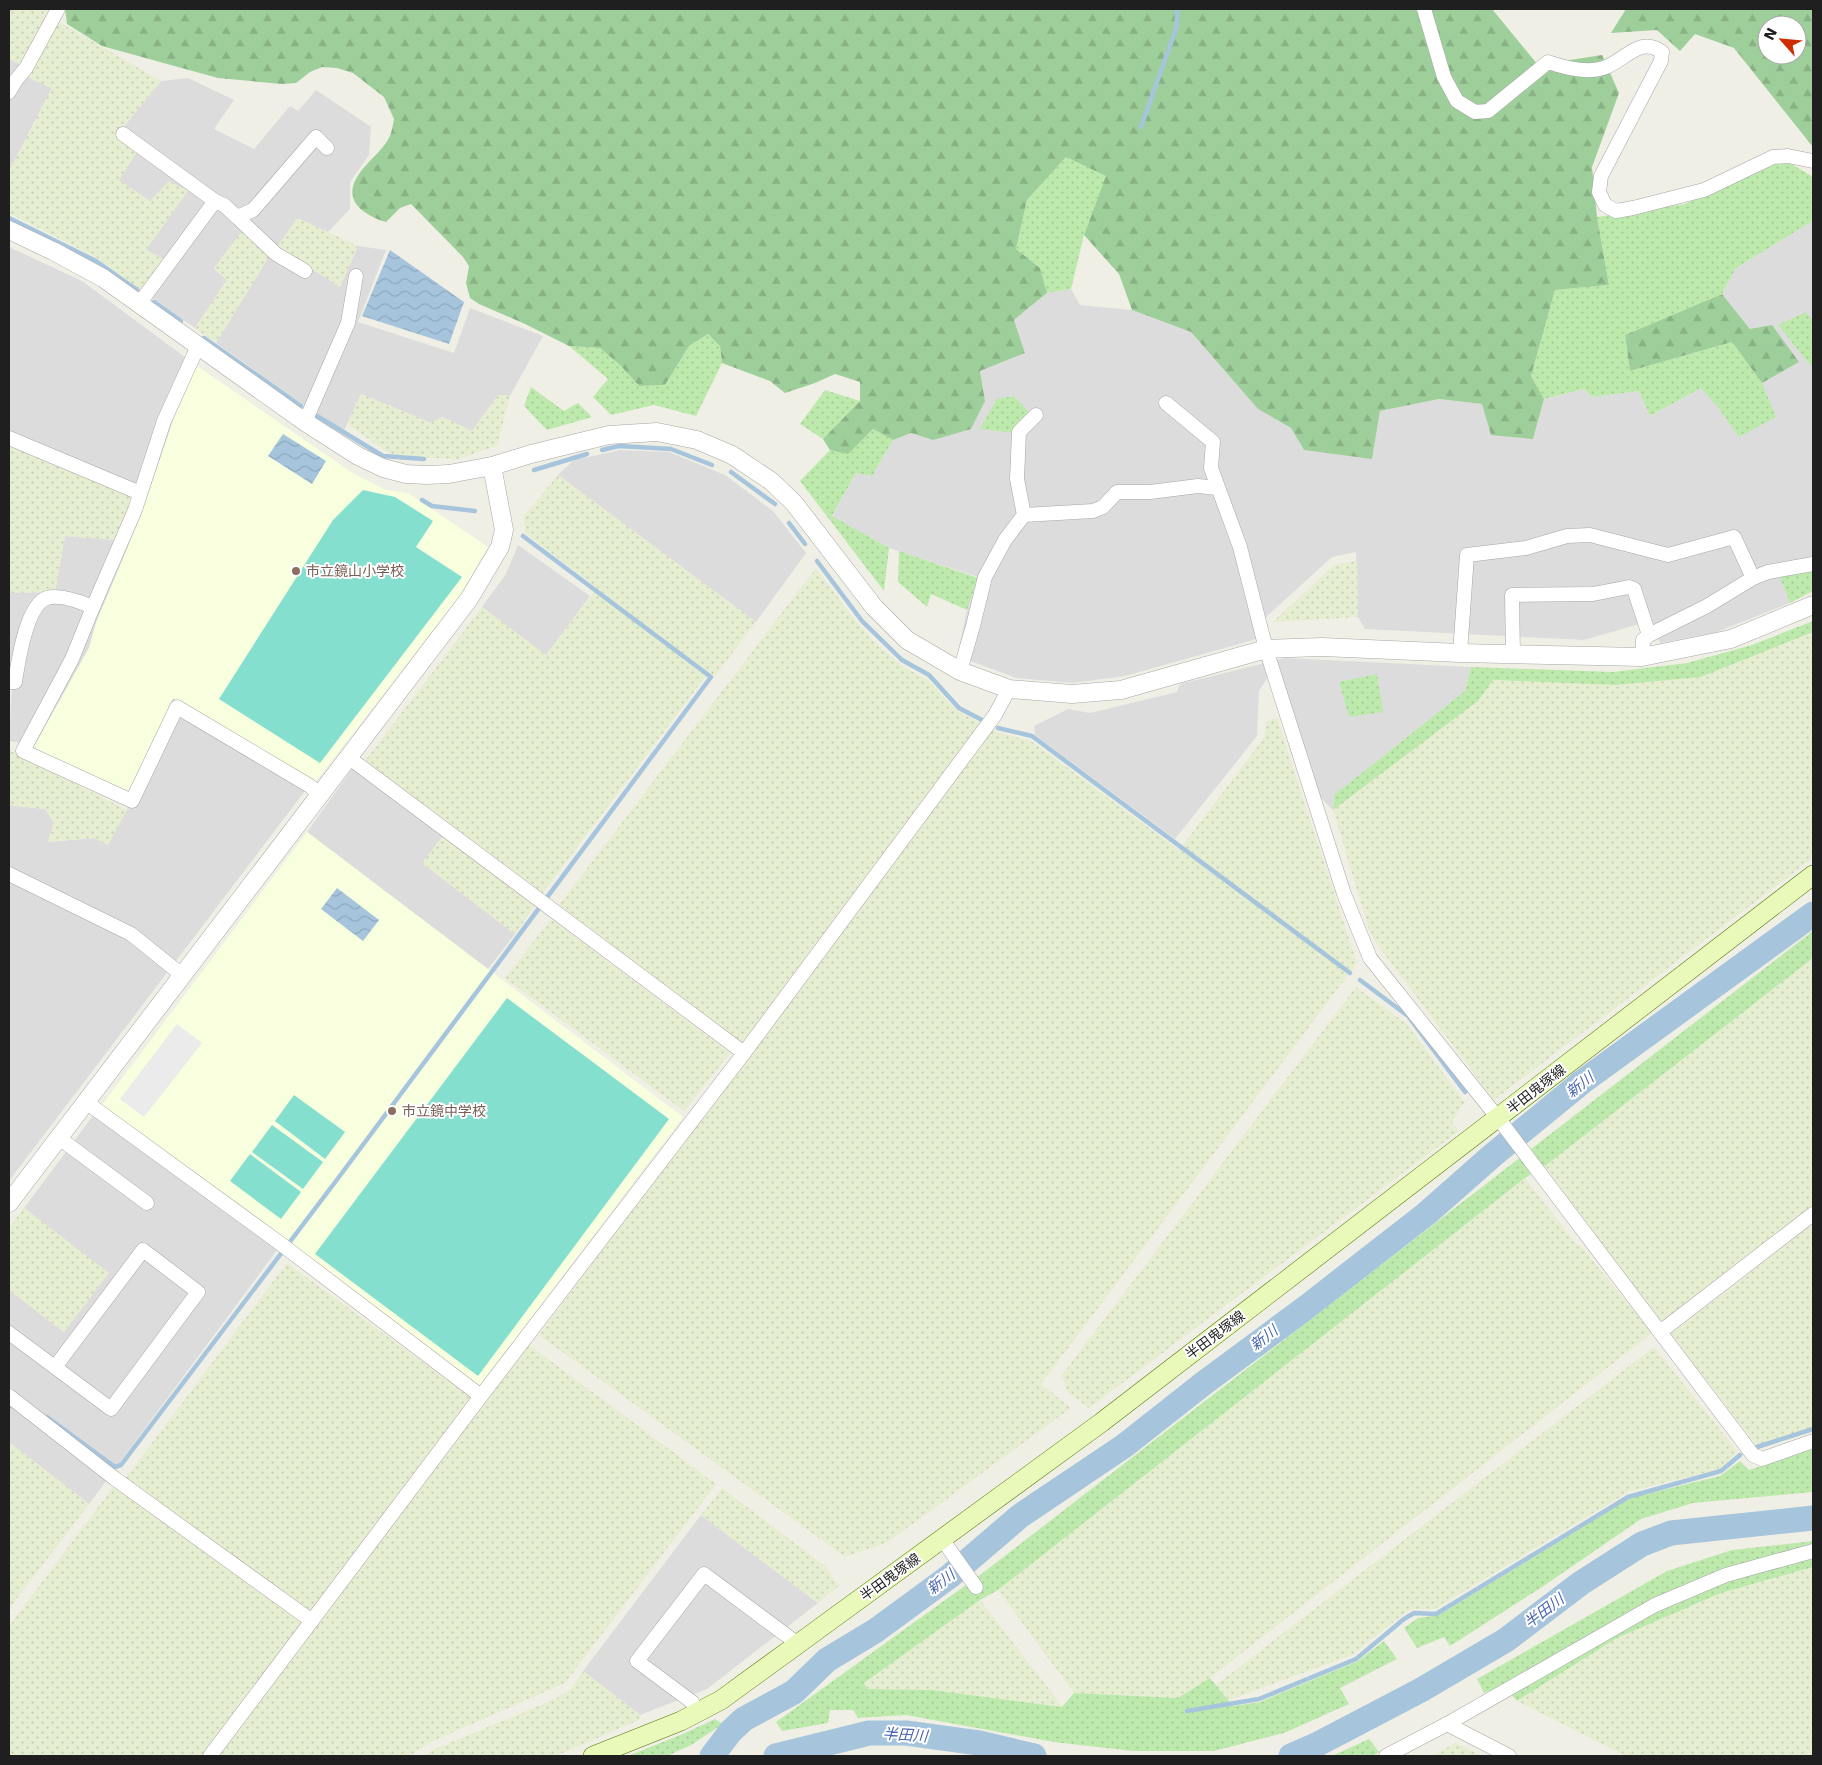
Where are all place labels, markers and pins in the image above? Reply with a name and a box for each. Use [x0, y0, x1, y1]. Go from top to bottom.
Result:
place label: 市立鏡山小学校 [306, 563, 404, 579]
marker: 市立鏡山小学校 [290, 565, 302, 577]
place label: 市立鏡中学校 [402, 1103, 486, 1119]
marker: 市立鏡中学校 [386, 1105, 398, 1117]

